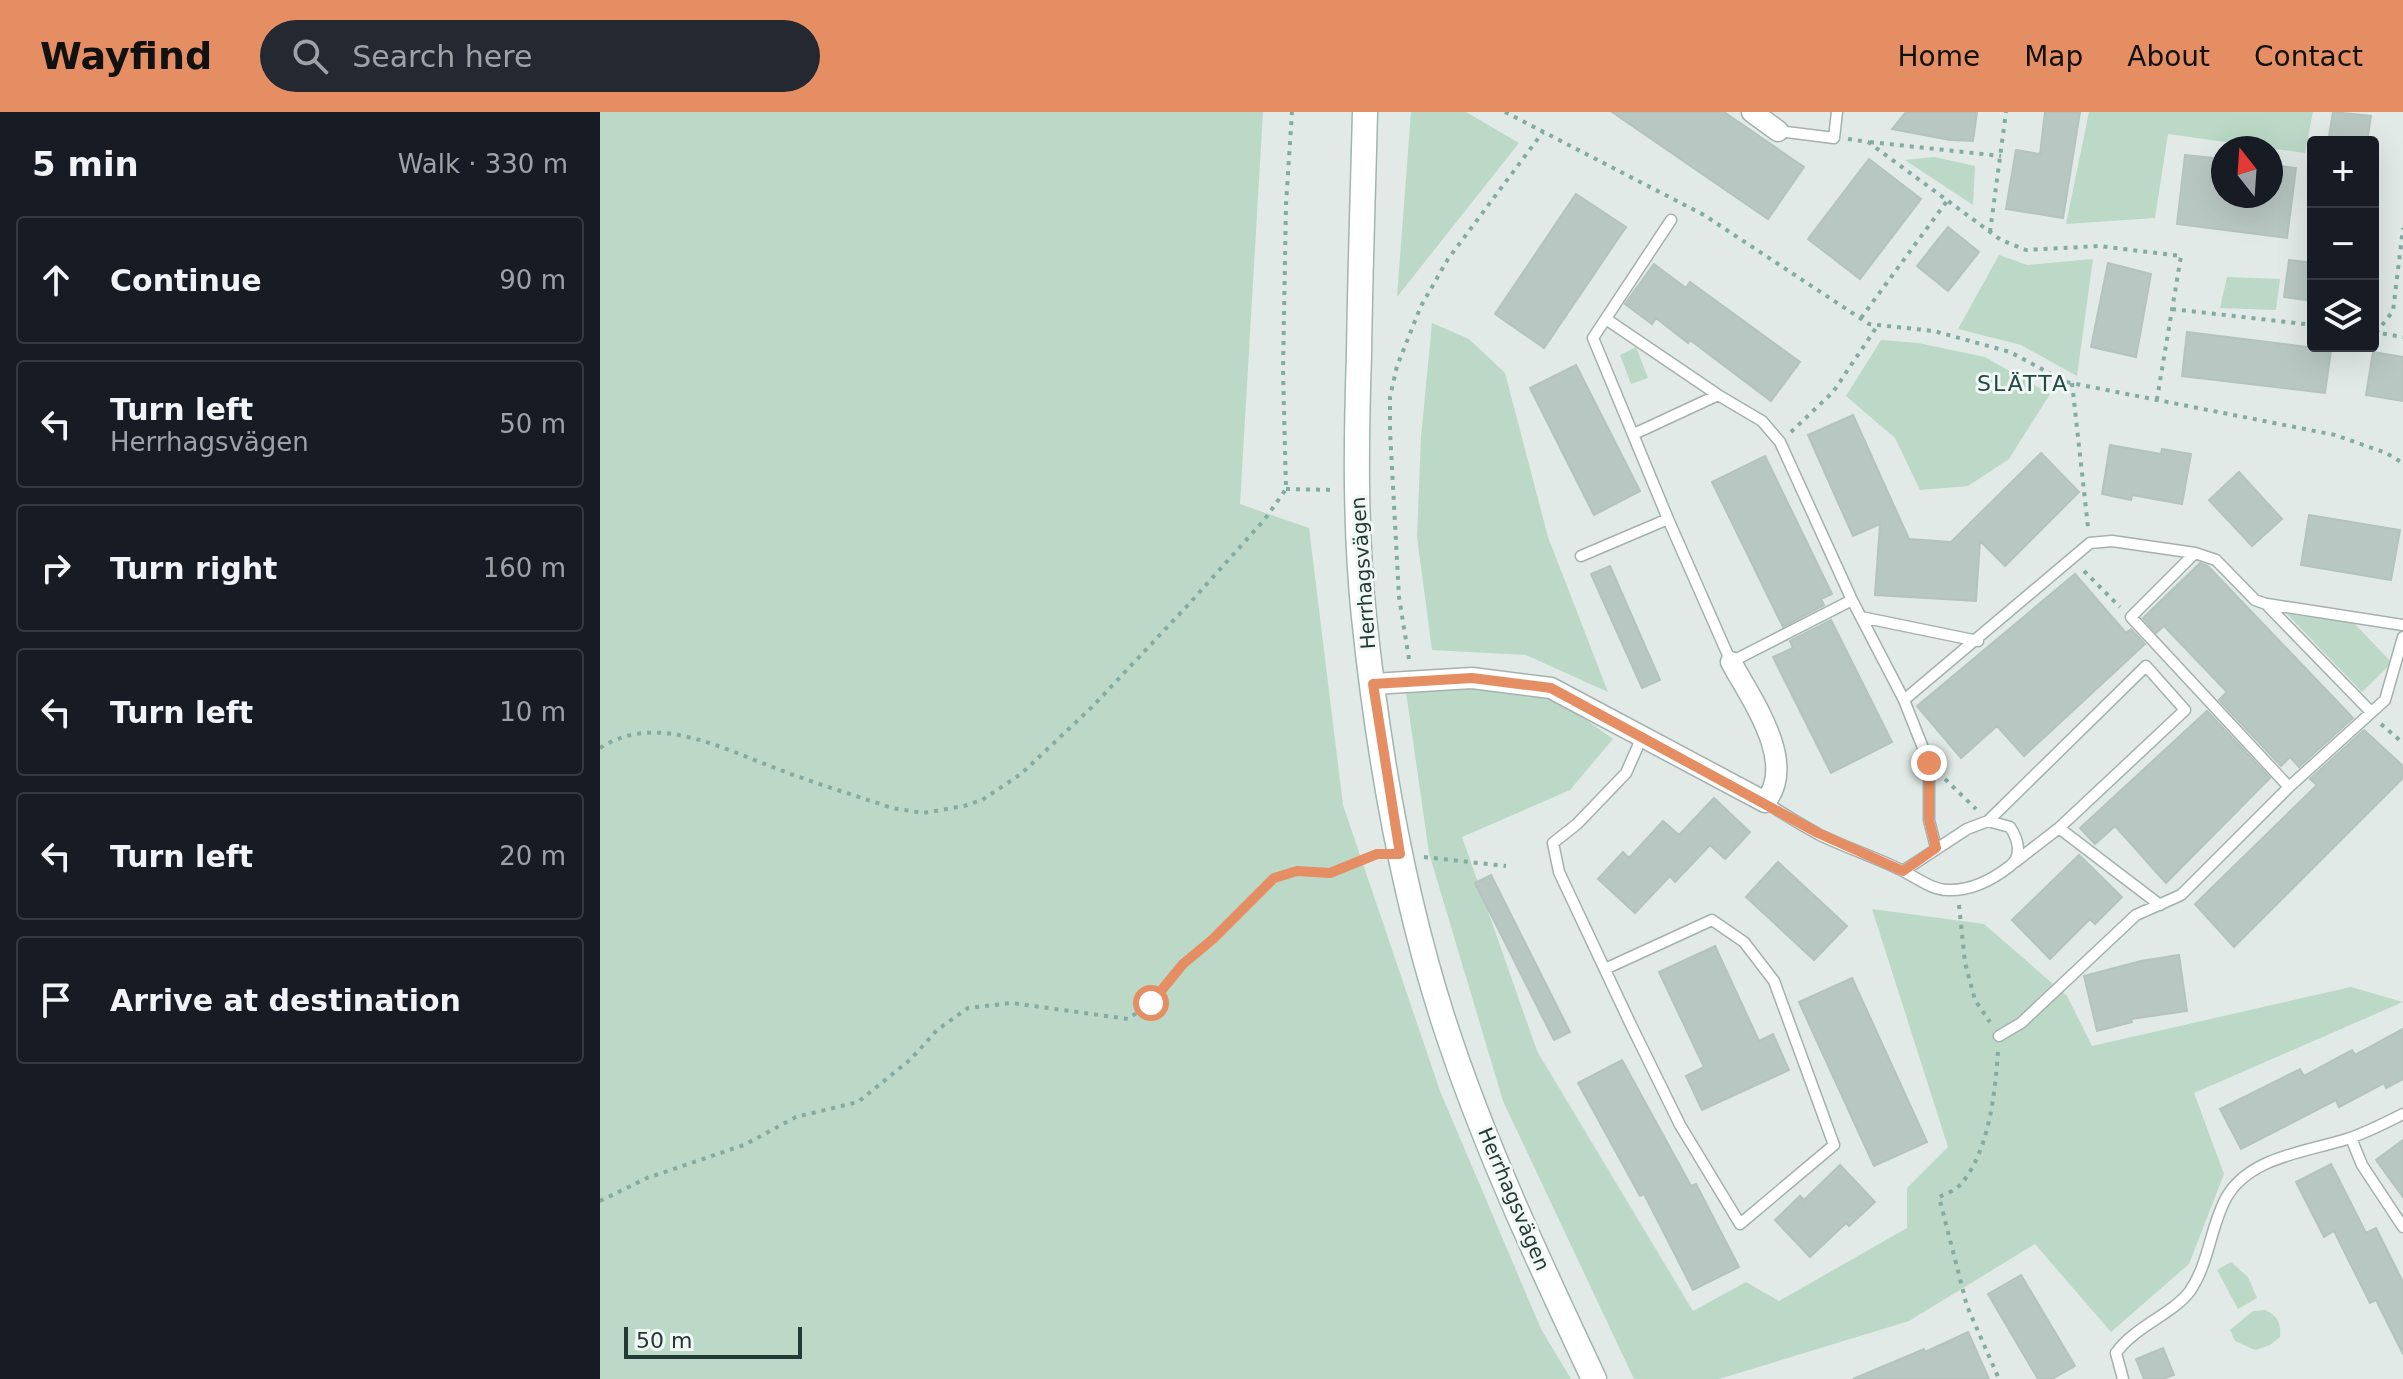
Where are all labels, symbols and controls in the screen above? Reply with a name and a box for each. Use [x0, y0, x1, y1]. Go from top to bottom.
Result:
search box [260, 20, 820, 92]
text: Wayfind [40, 34, 212, 78]
icon: search [288, 34, 332, 78]
text: Search here [352, 39, 532, 74]
text: Home [1897, 40, 1980, 73]
text: Map [2024, 40, 2083, 73]
text: About [2127, 40, 2210, 73]
text: Contact [2254, 40, 2363, 73]
north arrow [2211, 136, 2283, 208]
map controls [2307, 136, 2379, 352]
button: + [2307, 136, 2379, 208]
text: 5 min [32, 144, 139, 184]
text: Walk · 330 m [398, 149, 568, 179]
button: − [2307, 208, 2379, 280]
icon: ahead [34, 258, 78, 302]
text: Continue [110, 263, 262, 298]
text: 90 m [499, 265, 566, 295]
button: layers [2307, 280, 2379, 352]
district label: SLÄTTA [1977, 371, 2069, 396]
text: Turn left [110, 392, 253, 427]
icon: left [34, 402, 78, 446]
text: 50 m [499, 409, 566, 439]
text: Herrhagsvägen [110, 427, 309, 457]
street label: Herrhagsvägen [1346, 496, 1380, 650]
icon: right [34, 546, 78, 590]
text: Turn right [110, 551, 277, 586]
text: 160 m [483, 553, 566, 583]
icon: left [34, 690, 78, 734]
text: Turn left [110, 695, 253, 730]
text: 10 m [499, 697, 566, 727]
route end [1911, 745, 1947, 781]
icon: left [34, 834, 78, 878]
text: Turn left [110, 839, 253, 874]
text: 20 m [499, 841, 566, 871]
icon: arrive [34, 978, 78, 1022]
text: Arrive at destination [110, 983, 461, 1018]
route start [1133, 985, 1169, 1021]
street label: Herrhagsvägen [1473, 1124, 1555, 1274]
scale bar [624, 1323, 802, 1359]
text: 50 m [636, 1328, 692, 1353]

